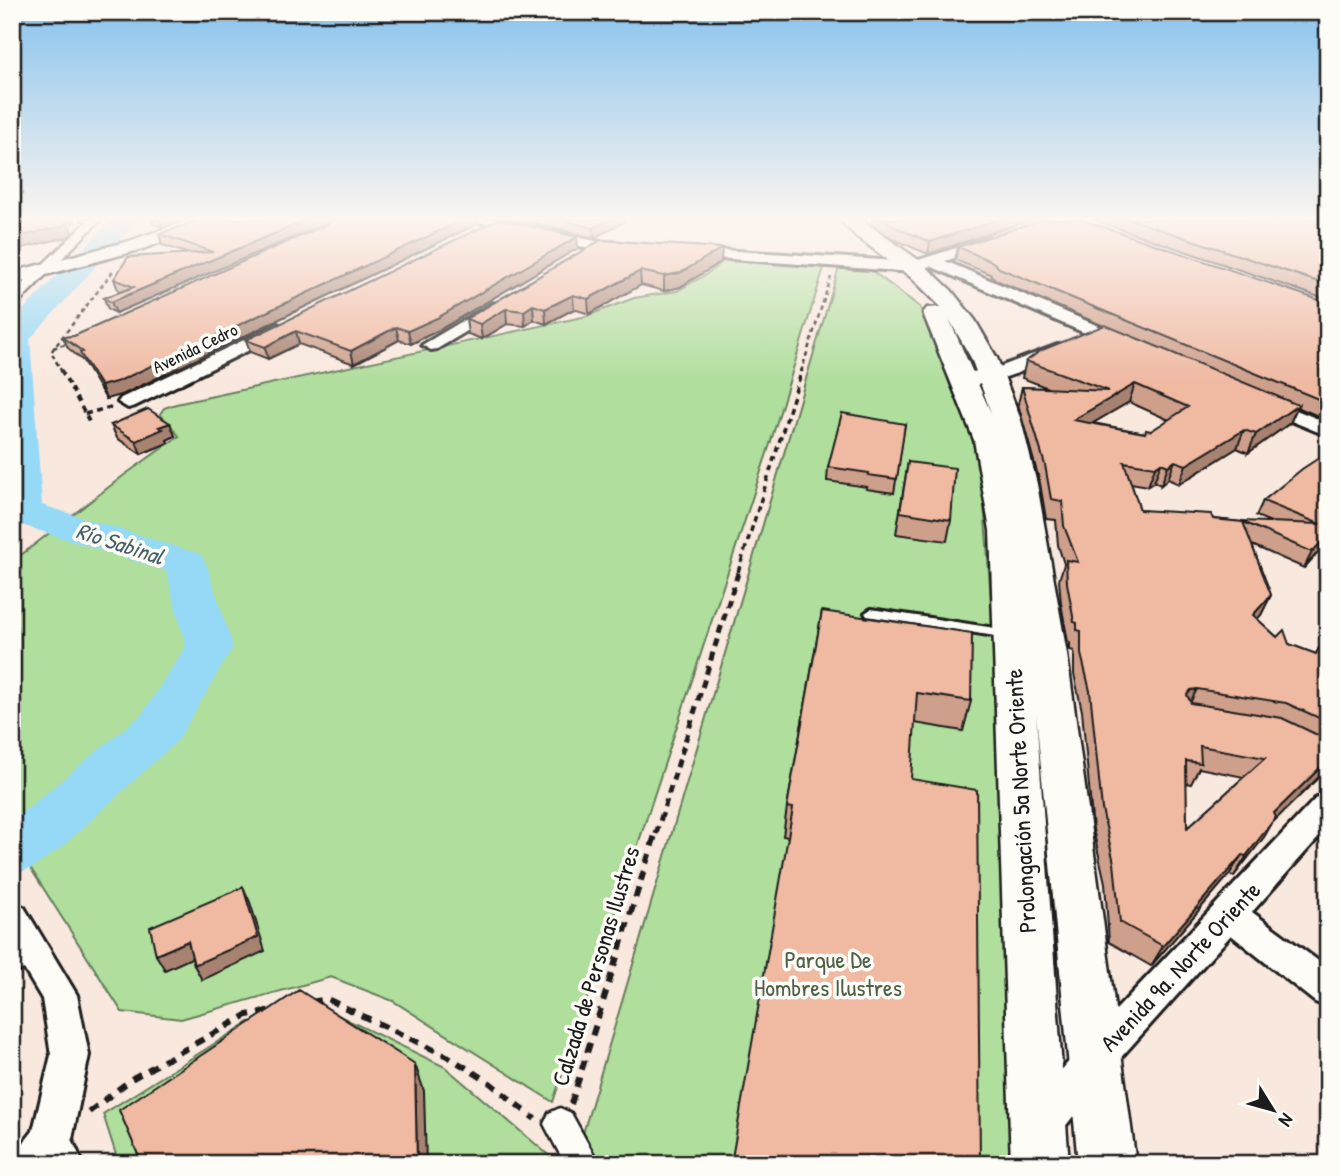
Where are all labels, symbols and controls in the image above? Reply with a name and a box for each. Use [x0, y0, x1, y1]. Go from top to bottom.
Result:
street label: Avenida Cedro [148, 317, 242, 379]
water label: Río Sabinal [72, 514, 168, 572]
street label: Prolongación 5a Norte Oriente [997, 668, 1043, 934]
street label: Calzada de Personas Ilustres [543, 842, 647, 1090]
street label: Avenida 9a. Norte Oriente [1093, 874, 1268, 1058]
park label: Parque De Hombres Ilustres [754, 943, 902, 1003]
north arrow [1238, 1074, 1308, 1144]
text: N [1273, 1108, 1300, 1132]

